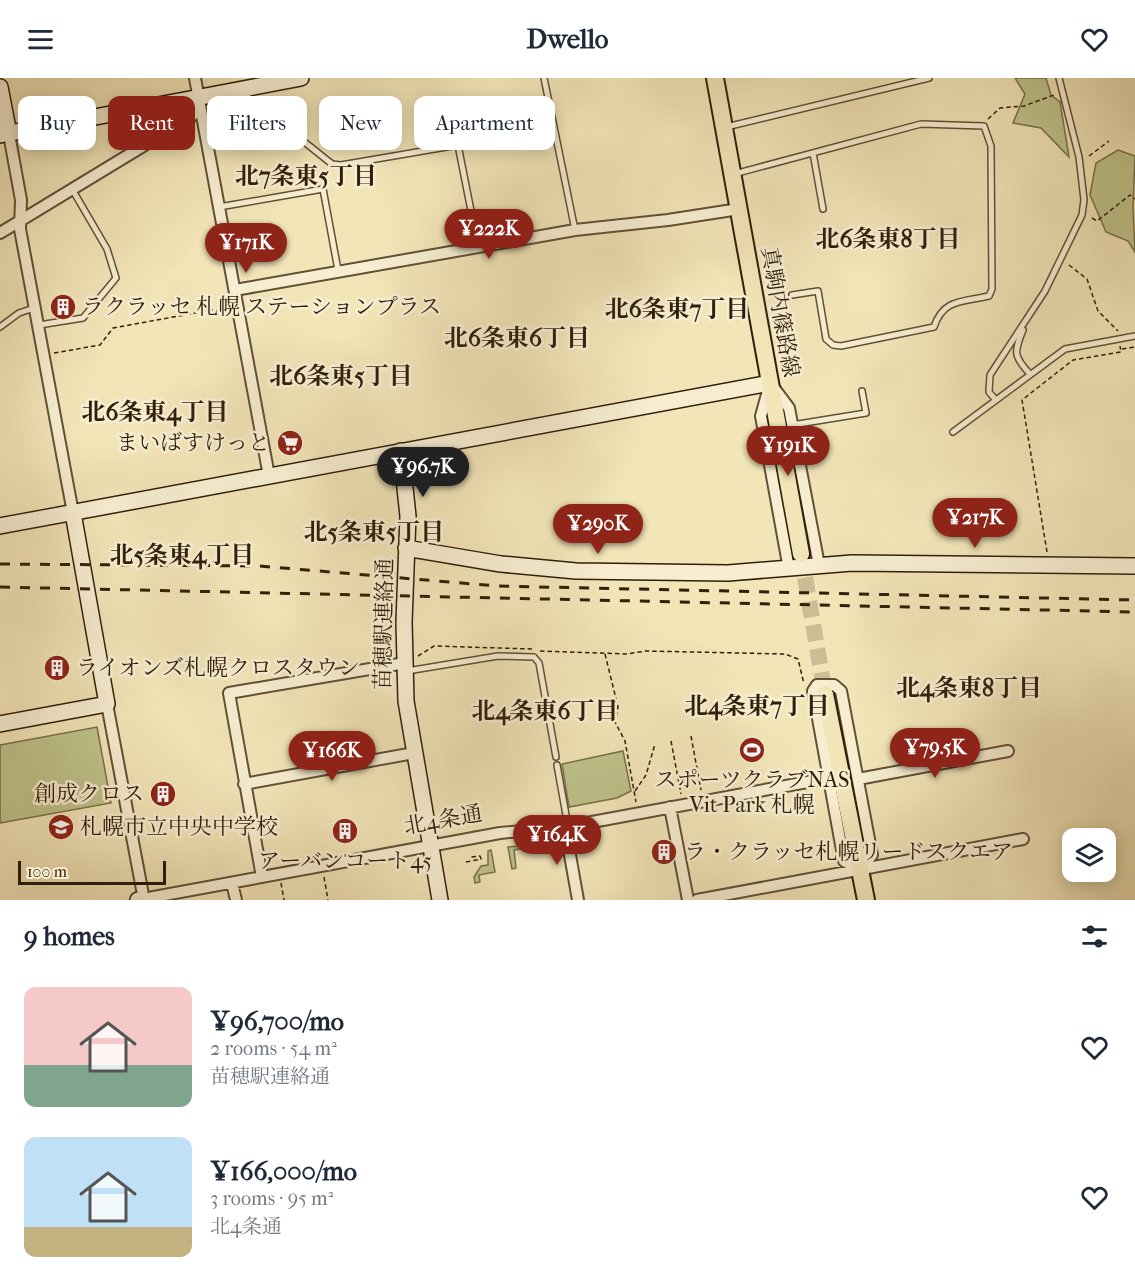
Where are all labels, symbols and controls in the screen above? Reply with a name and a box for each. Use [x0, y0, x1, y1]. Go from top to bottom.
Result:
icon: menu [24, 23, 57, 56]
text: Dwello [527, 23, 608, 55]
icon: heart [1078, 23, 1111, 56]
chip: Buy [18, 96, 96, 150]
chip: Rent [108, 96, 195, 150]
chip: Filters [207, 96, 307, 150]
chip: New [319, 96, 402, 150]
chip: Apartment [414, 96, 555, 150]
district label: 北7条東5丁目 [235, 162, 377, 190]
pin: ¥222K [447, 209, 531, 260]
text: ¥222K [459, 217, 519, 240]
pin: ¥171K [204, 223, 288, 274]
district label: 北6条東8丁目 [815, 225, 961, 253]
text: ¥171K [219, 231, 273, 254]
street label: 真駒内篠路線 [756, 245, 804, 379]
building icon: ラクラッセ 札幌 ステーションプラス [48, 292, 78, 322]
place label: ラクラッセ 札幌 ステーションプラス [82, 294, 441, 320]
district label: 北6条東7丁目 [605, 295, 749, 323]
district label: 北6条東6丁目 [444, 324, 590, 352]
district label: 北6条東5丁目 [269, 362, 413, 390]
district label: 北6条東4丁目 [81, 398, 229, 427]
pin: ¥191K [746, 426, 830, 477]
supermarket icon: まいばすけっと [275, 428, 305, 458]
place label: まいばすけっと [116, 430, 270, 456]
text: ¥191K [761, 434, 815, 457]
pin: ¥96.7K [374, 447, 472, 498]
text: ¥96.7K [391, 455, 455, 478]
pin: ¥217K [933, 498, 1017, 549]
pin: ¥290K [556, 504, 640, 555]
text: ¥217K [946, 506, 1004, 529]
text: ¥290K [567, 512, 629, 535]
district label: 北5条東5丁目 [304, 518, 444, 546]
district label: 北5条東4丁目 [110, 541, 254, 570]
street label: 苗穂駅連絡通 [370, 558, 398, 690]
building icon: ライオンズ札幌クロスタウン [42, 653, 72, 683]
place label: ライオンズ札幌クロスタウン [76, 655, 360, 681]
district label: 北4条東8丁目 [896, 674, 1042, 703]
district label: 北4条東7丁目 [684, 692, 830, 721]
district label: 北4条東6丁目 [471, 697, 619, 726]
pin: ¥79.5K [886, 728, 984, 779]
pin: ¥166K [290, 731, 374, 782]
sports icon: スポーツクラブNAS Vit Park 札幌 [737, 735, 767, 765]
text: ¥79.5K [904, 736, 966, 759]
text: ¥166K [303, 739, 361, 762]
place label: スポーツクラブNAS Vit Park 札幌 [655, 767, 849, 818]
building icon: 創成クロス [148, 779, 178, 809]
place label: 創成クロス [34, 781, 144, 807]
street label: 北4条通 [402, 800, 484, 840]
school or university icon: 札幌市立中央中学校 [46, 812, 76, 842]
place label: 札幌市立中央中学校 [80, 814, 278, 840]
pin: ¥164K [515, 815, 599, 866]
building icon: アーバンコート45 [330, 816, 360, 846]
text: ¥164K [527, 823, 587, 846]
map controls [1062, 828, 1116, 882]
button: layers [1062, 828, 1116, 882]
building icon: ラ・クラッセ札幌リードスクエア [649, 837, 679, 867]
place label: ラ・クラッセ札幌リードスクエア [684, 839, 1013, 865]
place label: アーバンコート45 [258, 848, 432, 874]
scale bar [18, 858, 166, 886]
text: 100 m [27, 862, 67, 881]
icon: filters [1078, 920, 1111, 953]
text: 9 homes [24, 921, 115, 952]
text: ¥96,700/mo [210, 1006, 344, 1037]
icon: home [72, 1011, 144, 1083]
icon: heart [1078, 1031, 1111, 1064]
text: 2 rooms · 54 m² [210, 1037, 337, 1060]
text: 苗穂駅連絡通 [210, 1065, 330, 1088]
text: ¥166,000/mo [210, 1156, 357, 1187]
icon: home [72, 1161, 144, 1233]
icon: heart [1078, 1181, 1111, 1214]
text: 3 rooms · 95 m² [210, 1187, 333, 1210]
text: 北4条通 [210, 1215, 282, 1238]

